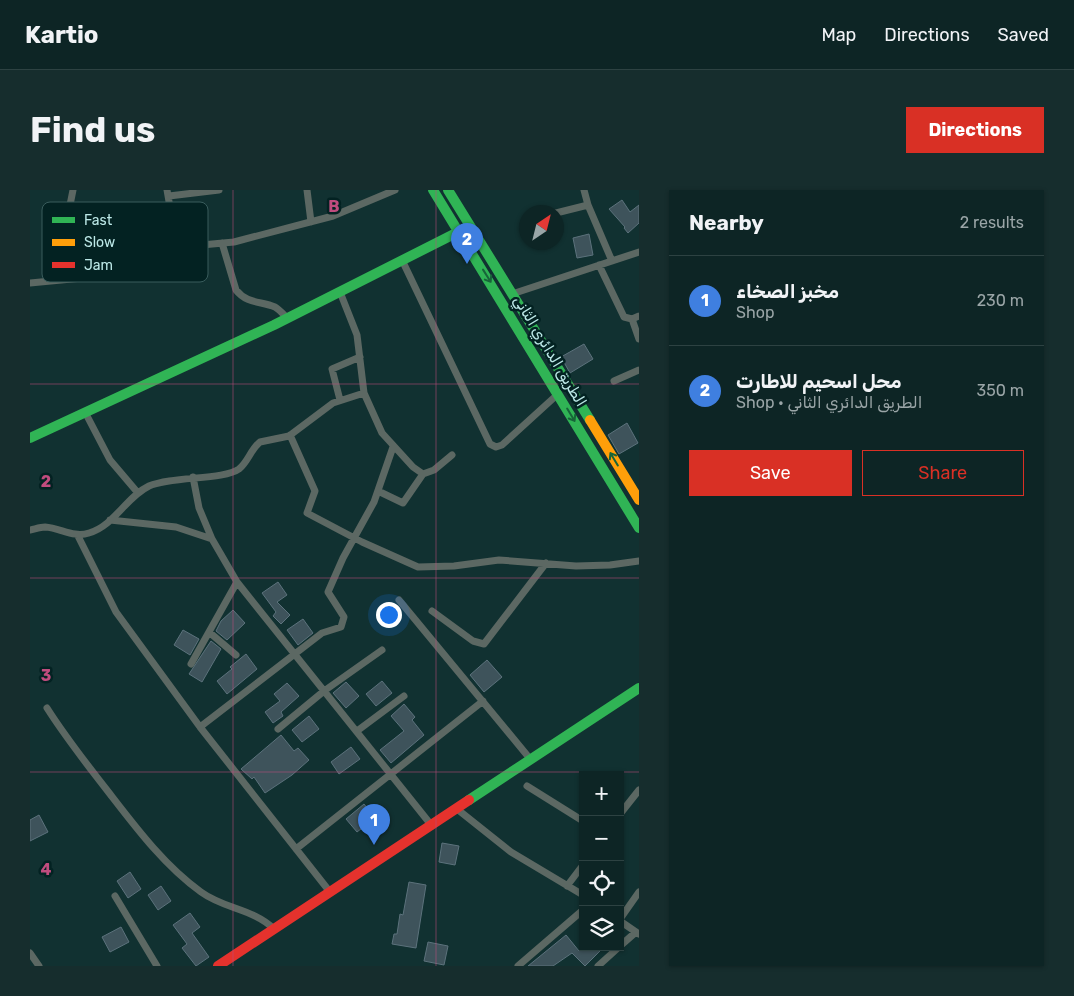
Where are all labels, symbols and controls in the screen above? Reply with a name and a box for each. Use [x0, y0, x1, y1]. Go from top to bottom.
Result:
text: Kartio [25, 21, 99, 49]
text: Map [821, 24, 856, 46]
text: Directions [884, 24, 970, 46]
text: Saved [998, 24, 1049, 46]
button: Directions [906, 107, 1044, 153]
text: Find us [30, 109, 155, 151]
text: B [328, 197, 340, 216]
legend [42, 202, 208, 282]
north arrow [519, 205, 564, 250]
text: Nearby [689, 210, 764, 235]
text: Fast [84, 212, 113, 229]
text: 2 results [960, 213, 1024, 232]
pin: 2 [451, 223, 483, 264]
text: Slow [84, 234, 115, 251]
text: Jam [84, 257, 113, 274]
one-way arrow [482, 269, 492, 283]
text: مخبز الصخاء [736, 280, 839, 303]
text: 1 [701, 291, 709, 310]
text: 230 m [977, 291, 1024, 310]
street label: الطريق الدائري الثاني [507, 292, 590, 411]
text: Shop [736, 303, 774, 322]
text: محل اسحيم للاطارت [736, 370, 902, 393]
text: 2 [700, 381, 710, 400]
text: 350 m [977, 381, 1024, 400]
text: Shop · الطريق الدائري الثاني [736, 393, 922, 412]
one-way arrow [566, 408, 576, 422]
button: Save [689, 450, 852, 496]
button: Share [862, 450, 1024, 496]
one-way arrow [608, 452, 618, 466]
text: 2 [41, 472, 51, 491]
your location [376, 602, 402, 628]
text: 3 [41, 666, 51, 685]
map controls [579, 771, 624, 951]
button: + [579, 771, 624, 816]
pin: 1 [358, 804, 390, 845]
button: − [579, 816, 624, 861]
text: 4 [41, 860, 52, 879]
button: locate [579, 861, 624, 906]
button: layers [579, 906, 624, 951]

